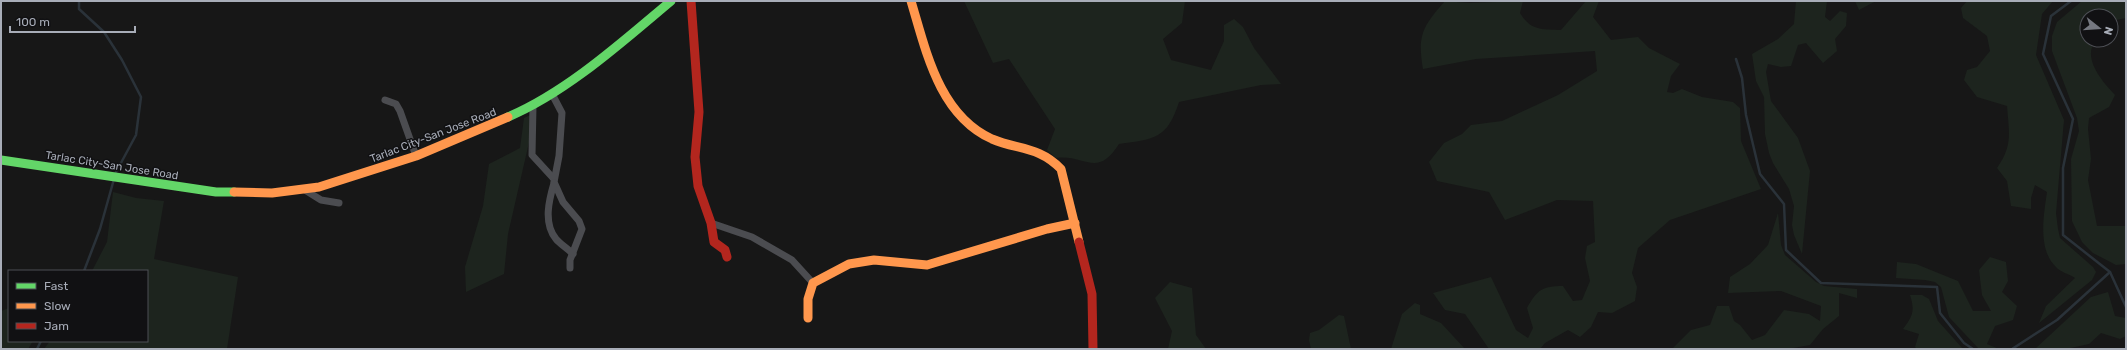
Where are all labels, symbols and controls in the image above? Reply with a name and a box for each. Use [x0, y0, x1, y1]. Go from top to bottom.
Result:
scale bar [10, 8, 135, 34]
north arrow [2079, 8, 2119, 48]
text: 100 m [16, 15, 50, 29]
text: N [2101, 25, 2115, 37]
street label: Tarlac City-San Jose Road [368, 105, 498, 166]
street label: Tarlac City-San Jose Road [44, 149, 179, 182]
legend [8, 270, 148, 342]
text: Fast [44, 279, 68, 293]
text: Slow [44, 299, 71, 313]
text: Jam [44, 319, 69, 333]

